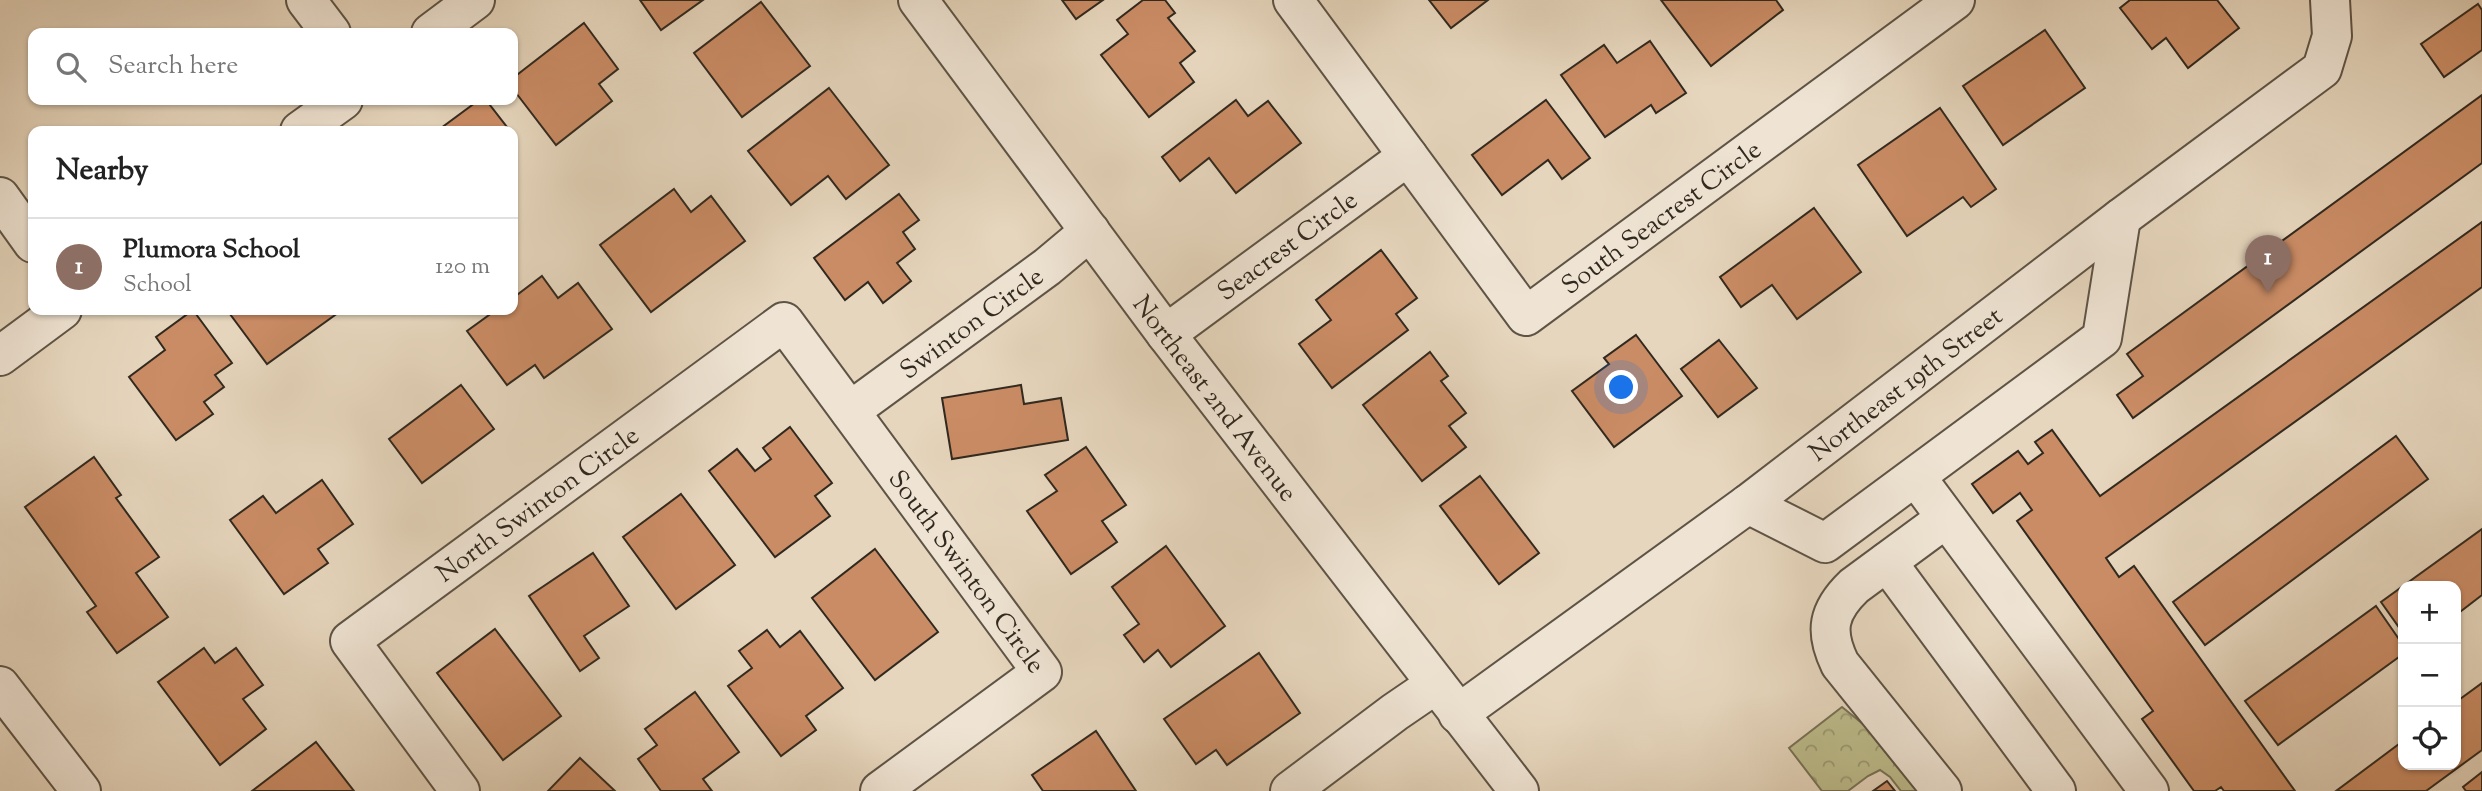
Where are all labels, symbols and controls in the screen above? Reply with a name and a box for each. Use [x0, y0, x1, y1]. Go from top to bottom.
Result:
search box [28, 28, 518, 105]
icon: search [52, 48, 90, 86]
text: Search here [108, 48, 238, 85]
street label: South Seacrest Circle [1555, 133, 1770, 305]
text: Nearby [56, 150, 148, 193]
street label: Seacrest Circle [1211, 183, 1366, 311]
text: Plumora School [123, 232, 300, 269]
pin: 1 [2245, 235, 2291, 293]
text: 1 [75, 251, 83, 284]
text: 120 m [435, 251, 490, 284]
street label: Swinton Circle [893, 259, 1052, 390]
text: School [123, 269, 192, 302]
street label: Northeast 2nd Avenue [1122, 289, 1305, 510]
street label: Northeast 19th Street [1802, 299, 2011, 472]
your location [1604, 370, 1638, 404]
street label: North Swinton Circle [429, 418, 648, 593]
street label: South Swinton Circle [878, 463, 1053, 682]
map controls [2398, 581, 2461, 770]
button: + [2398, 581, 2461, 644]
button: − [2398, 644, 2461, 707]
button: locate [2398, 707, 2461, 770]

